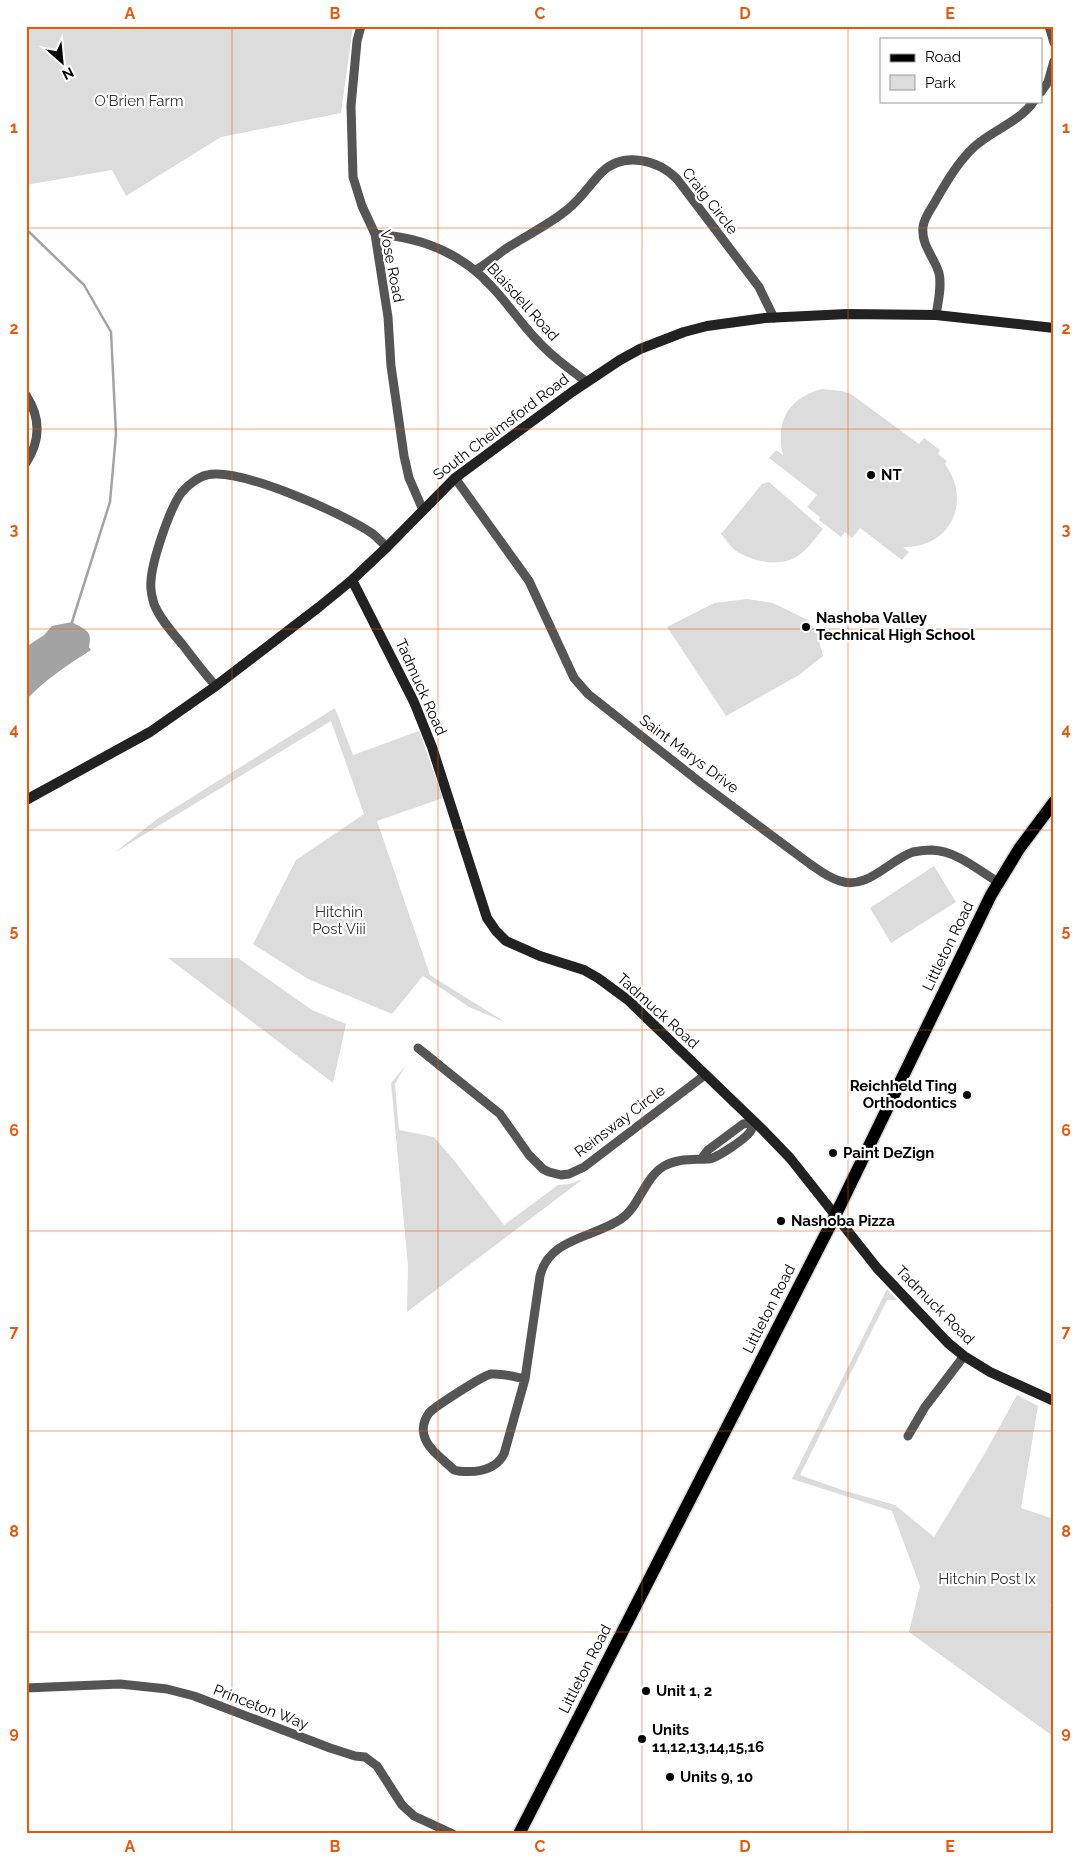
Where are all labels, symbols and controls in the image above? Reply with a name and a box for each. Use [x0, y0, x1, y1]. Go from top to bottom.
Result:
text: A [125, 4, 136, 23]
text: B [330, 4, 341, 23]
text: C [535, 4, 546, 23]
text: D [739, 4, 751, 23]
text: E [945, 4, 955, 23]
north arrow [38, 38, 88, 88]
legend [880, 38, 1042, 102]
text: Road [925, 48, 961, 66]
text: N [60, 64, 76, 83]
text: Park [925, 74, 956, 92]
park label: O'Brien Farm [94, 92, 184, 110]
text: 1 [10, 118, 18, 137]
text: 1 [1062, 118, 1070, 137]
street label: Craig Circle [678, 164, 742, 238]
street label: Vose Road [376, 228, 408, 304]
street label: Blaisdell Road [483, 259, 563, 345]
text: 2 [9, 319, 19, 338]
text: 2 [1061, 319, 1071, 338]
street label: South Chelmsford Road [430, 370, 572, 484]
place label: NT [881, 466, 902, 484]
marker: NT [865, 469, 877, 481]
text: 3 [10, 520, 19, 539]
text: 3 [1062, 520, 1071, 539]
place label: Nashoba Valley Technical High School [816, 609, 975, 644]
marker: Nashoba Valley Technical High School [800, 621, 812, 633]
street label: Tadmuck Road [392, 636, 450, 738]
street label: Saint Marys Drive [636, 711, 742, 797]
text: 4 [9, 720, 19, 739]
text: 4 [1061, 720, 1071, 739]
street label: Littleton Road [919, 898, 977, 994]
park label: Hitchin Post Viii [312, 903, 366, 938]
text: 5 [10, 921, 19, 940]
text: 5 [1062, 921, 1071, 940]
street label: Tadmuck Road [613, 970, 703, 1052]
place label: Reichheld Ting Orthodontics [850, 1077, 957, 1112]
street label: Reinsway Circle [571, 1081, 669, 1161]
marker: Reichheld Ting Orthodontics [961, 1089, 973, 1101]
text: 6 [9, 1121, 19, 1140]
text: 6 [1061, 1121, 1071, 1140]
place label: Paint DeZign [843, 1144, 934, 1162]
marker: Paint DeZign [827, 1147, 839, 1159]
place label: Nashoba Pizza [791, 1212, 895, 1230]
marker: Nashoba Pizza [775, 1215, 787, 1227]
street label: Littleton Road [739, 1262, 799, 1356]
street label: Tadmuck Road [892, 1262, 978, 1348]
text: 7 [10, 1322, 19, 1341]
text: 7 [1062, 1322, 1071, 1341]
text: 8 [9, 1522, 19, 1541]
text: 8 [1061, 1522, 1071, 1541]
park label: Hitchin Post Ix [938, 1570, 1036, 1588]
street label: Littleton Road [555, 1622, 615, 1716]
street label: Princeton Way [211, 1681, 311, 1733]
place label: Unit 1, 2 [656, 1682, 712, 1700]
marker: Unit 1, 2 [640, 1685, 652, 1697]
place label: Units 11,12,13,14,15,16 [652, 1721, 764, 1756]
text: 9 [9, 1723, 19, 1742]
text: 9 [1061, 1723, 1071, 1742]
marker: Units 11,12,13,14,15,16 [636, 1733, 648, 1745]
place label: Units 9, 10 [680, 1768, 753, 1786]
marker: Units 9, 10 [664, 1771, 676, 1783]
text: A [125, 1837, 136, 1856]
text: B [330, 1837, 341, 1856]
text: C [535, 1837, 546, 1856]
text: D [739, 1837, 751, 1856]
text: E [945, 1837, 955, 1856]

